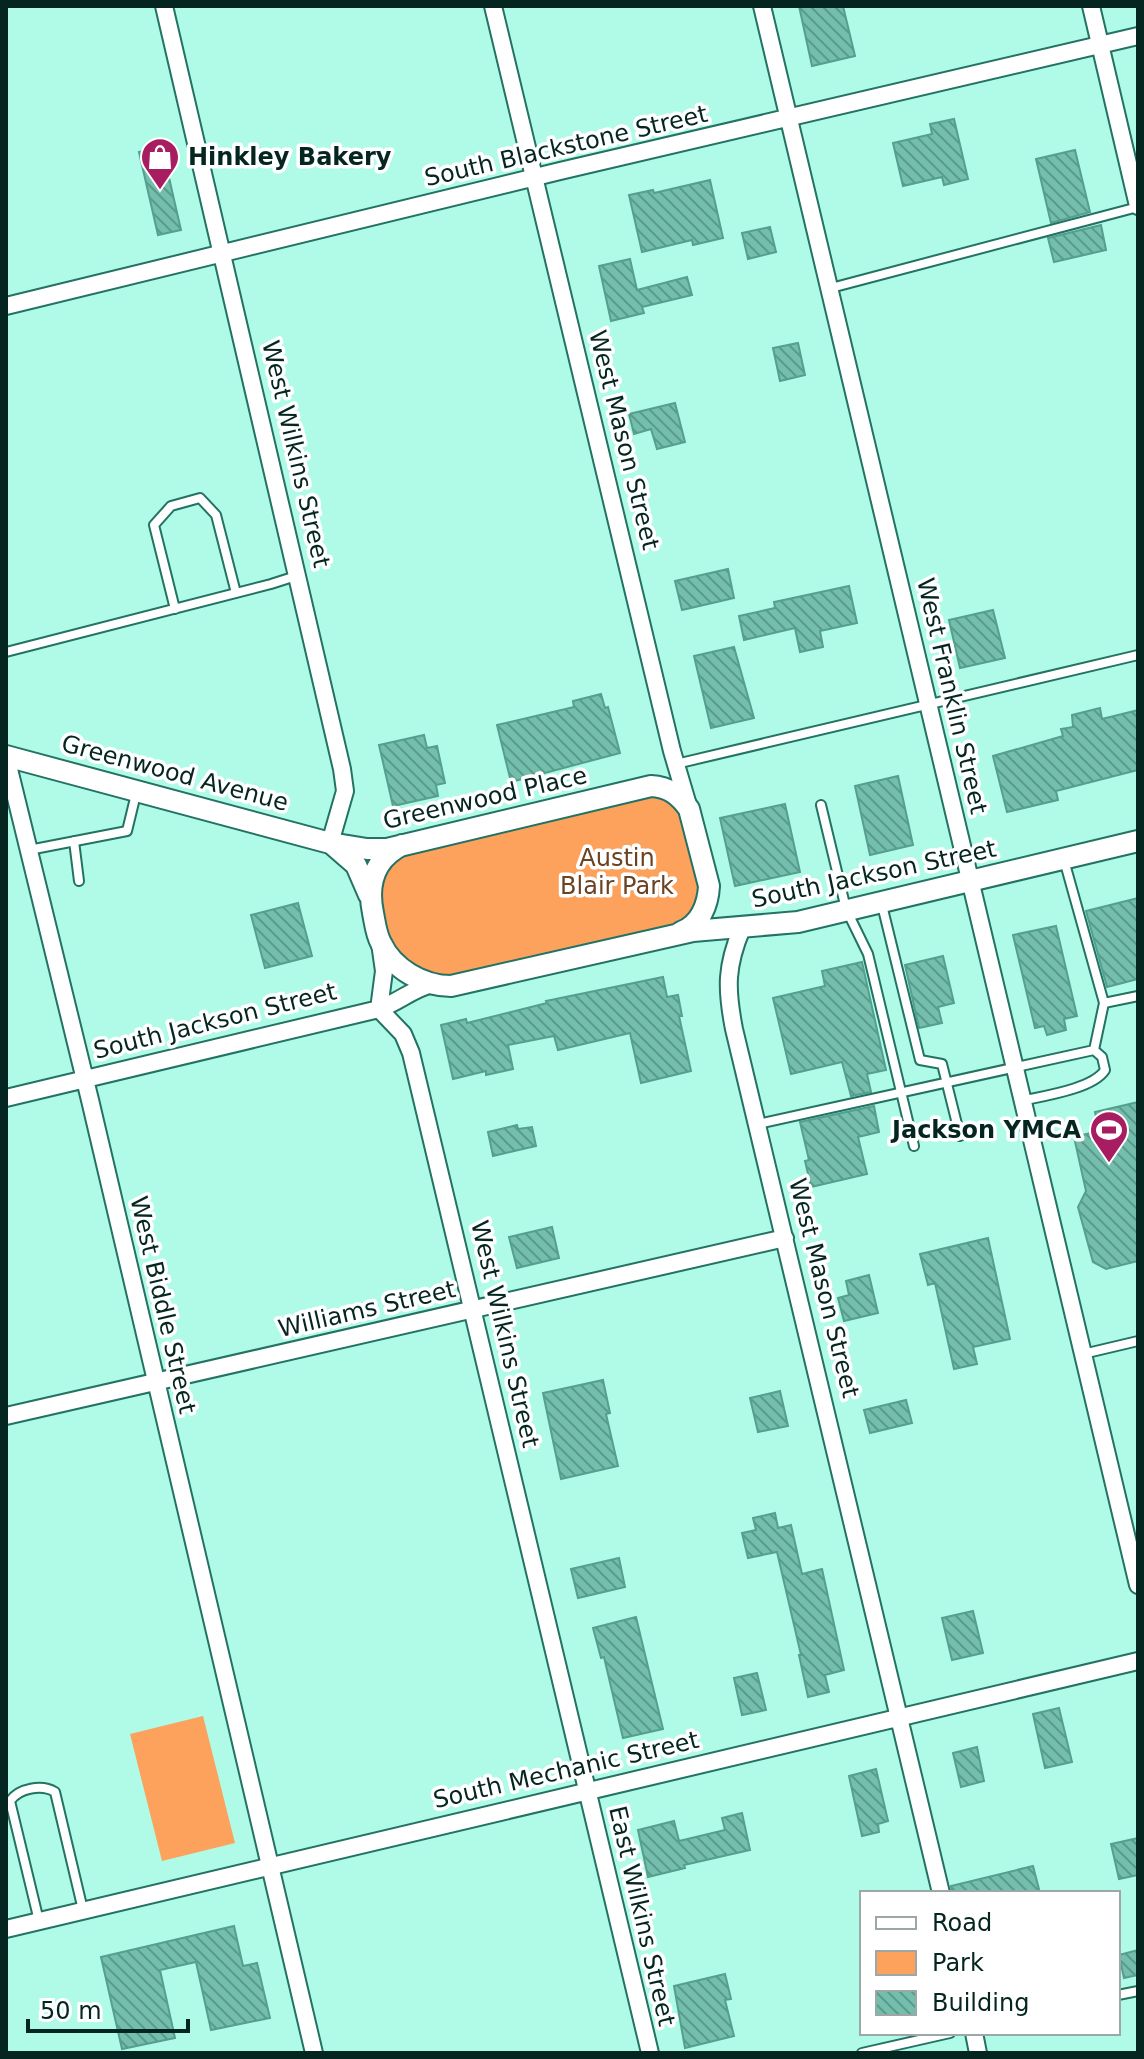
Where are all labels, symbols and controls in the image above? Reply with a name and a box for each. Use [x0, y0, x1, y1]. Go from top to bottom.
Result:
street label: South Blackstone Street [422, 100, 710, 192]
shop icon: Hinkley Bakery [139, 136, 181, 191]
place label: Hinkley Bakery [188, 143, 392, 171]
street label: West Mason Street [583, 327, 665, 553]
street label: West Wilkins Street [256, 338, 336, 570]
street label: West Franklin Street [911, 575, 993, 817]
street label: Greenwood Avenue [58, 729, 292, 817]
street label: Greenwood Place [380, 761, 590, 835]
street label: South Jackson Street [749, 834, 999, 914]
park label: Austin Blair Park [560, 844, 674, 900]
street label: South Jackson Street [91, 977, 339, 1065]
sports icon: Jackson YMCA [1088, 1109, 1130, 1164]
place label: Jackson YMCA [890, 1116, 1081, 1144]
street label: West Mason Street [783, 1175, 865, 1401]
street label: West Biddle Street [124, 1194, 202, 1416]
street label: West Wilkins Street [465, 1218, 545, 1450]
street label: Williams Street [276, 1275, 458, 1343]
street label: South Mechanic Street [431, 1726, 701, 1814]
street label: East Wilkins Street [603, 1803, 681, 2029]
legend [860, 1891, 1120, 2035]
text: Road [932, 1909, 992, 1937]
text: Park [932, 1949, 984, 1977]
scale bar [28, 1983, 188, 2033]
text: Building [932, 1989, 1029, 2017]
text: 50 m [40, 1997, 102, 2025]

